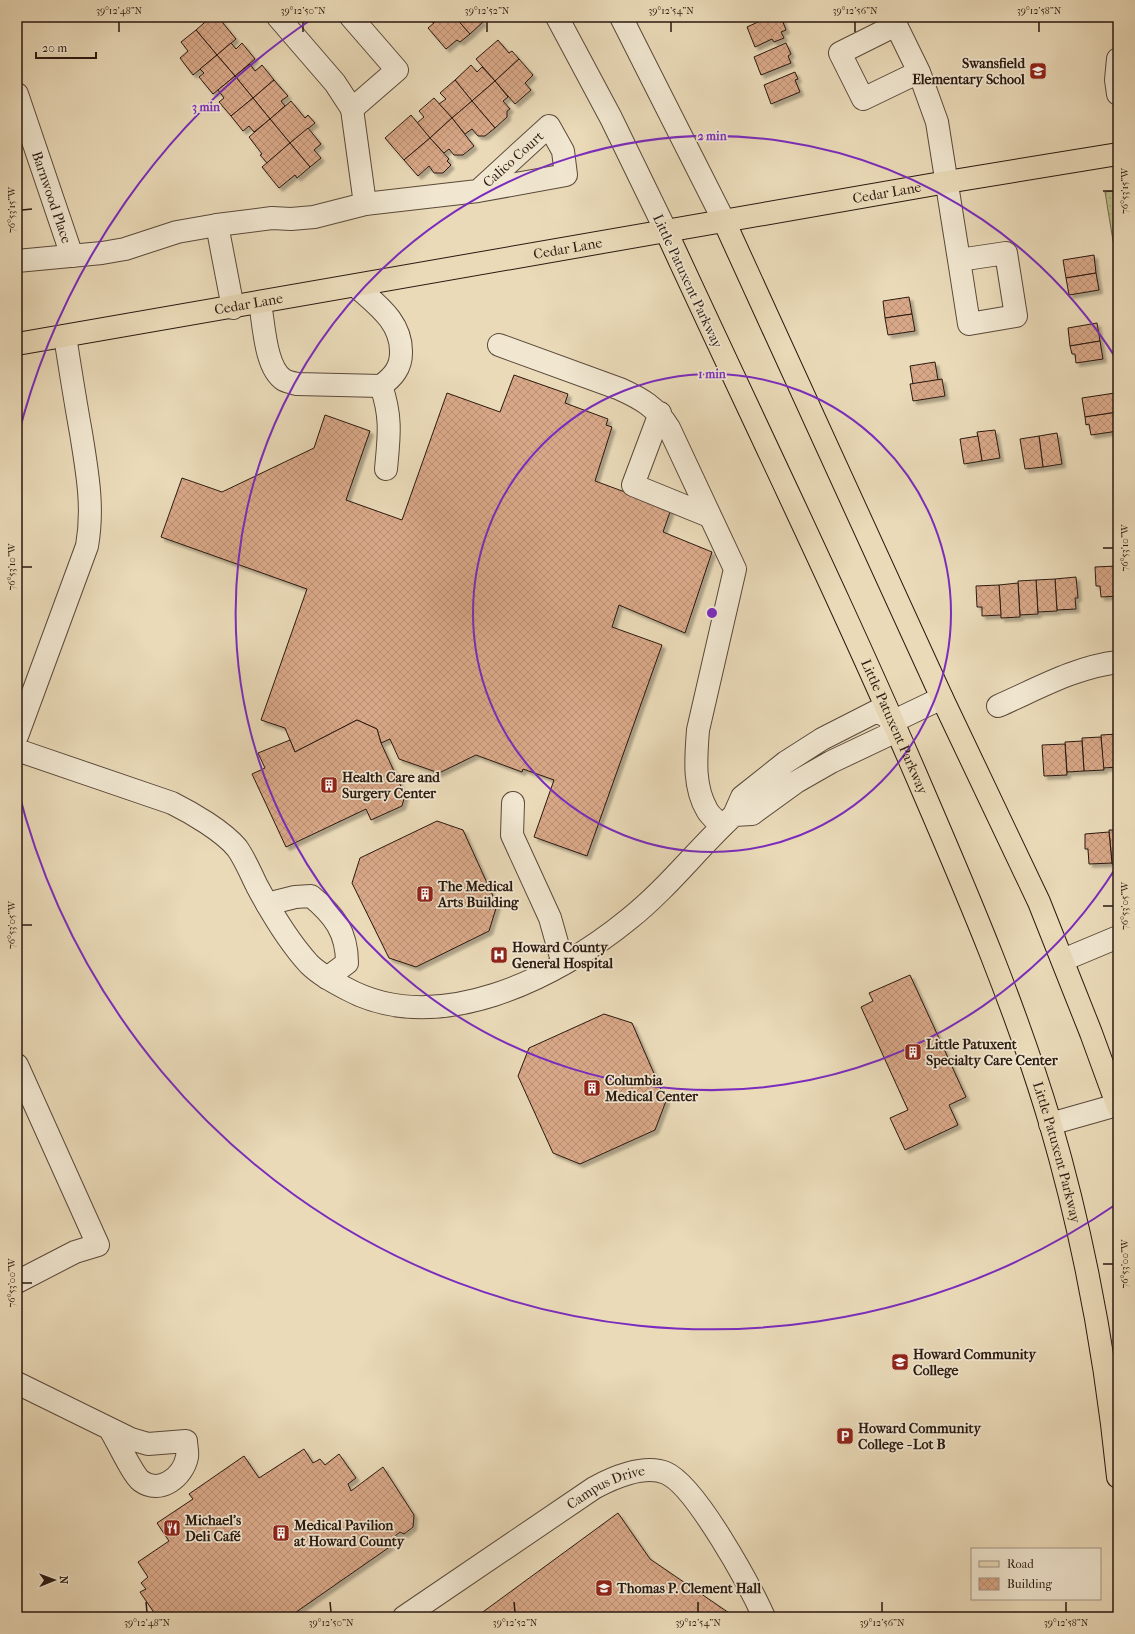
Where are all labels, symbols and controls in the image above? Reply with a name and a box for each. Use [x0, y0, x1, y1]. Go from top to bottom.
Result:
text: 39°12'48"N [96, 5, 143, 17]
text: 39°12'50"N [280, 5, 326, 17]
text: 39°12'52"N [465, 5, 510, 17]
text: 39°12'54"N [648, 5, 694, 17]
text: 39°12'56"N [832, 5, 878, 17]
text: 39°12'58"N [1017, 5, 1062, 17]
scale bar [36, 34, 96, 60]
text: 20 m [42, 41, 67, 55]
place label: Swansfield Elementary School [912, 55, 1026, 88]
school or university icon: Swansfield Elementary School [1028, 61, 1048, 81]
text: 3 min [192, 100, 221, 115]
street label: Calico Court [480, 128, 547, 191]
text: 2 min [697, 129, 728, 143]
street label: Barnwood Place [28, 149, 75, 246]
text: 76°53'15"W [1119, 167, 1131, 214]
street label: Cedar Lane [851, 179, 923, 207]
text: 76°53'15"W [6, 186, 18, 233]
street label: Little Patuxent Parkway [649, 212, 726, 351]
street label: Cedar Lane [532, 234, 604, 263]
street label: Cedar Lane [213, 290, 284, 318]
text: 1 min [698, 367, 727, 381]
text: 76°53'10"W [1119, 523, 1131, 572]
text: 76°53'10"W [6, 542, 18, 591]
centre of rings [705, 606, 719, 620]
street label: Little Patuxent Parkway [857, 657, 932, 798]
place label: Health Care and Surgery Center [342, 769, 441, 802]
building icon: Health Care and Surgery Center [319, 775, 339, 795]
place label: The Medical Arts Building [437, 878, 519, 911]
text: 76°53'05"W [1119, 881, 1131, 930]
building icon: The Medical Arts Building [415, 884, 435, 904]
text: 76°53'05"W [6, 900, 18, 949]
place label: Howard County General Hospital [512, 939, 613, 972]
hospital icon: Howard County General Hospital [489, 945, 509, 965]
place label: Little Patuxent Specialty Care Center [926, 1036, 1059, 1069]
building icon: Little Patuxent Specialty Care Center [903, 1042, 923, 1062]
place label: Columbia Medical Center [604, 1072, 699, 1105]
building icon: Columbia Medical Center [582, 1078, 602, 1098]
street label: Little Patuxent Parkway [1029, 1080, 1084, 1225]
text: 76°53'00"W [1119, 1238, 1131, 1289]
text: 76°53'00"W [6, 1257, 18, 1308]
place label: Howard Community College [913, 1346, 1038, 1379]
school or university icon: Howard Community College [890, 1352, 910, 1372]
place label: Howard Community College - Lot B [858, 1420, 983, 1453]
parking icon: Howard Community College - Lot B [835, 1426, 855, 1446]
street label: Campus Drive [564, 1462, 646, 1513]
place label: Michael’s Deli Café [184, 1512, 242, 1545]
place label: Medical Pavilion at Howard County [293, 1517, 406, 1550]
restaurant icon: Michael’s Deli Café [162, 1518, 182, 1538]
building icon: Medical Pavilion at Howard County [271, 1523, 291, 1543]
legend [971, 1548, 1101, 1600]
text: Road [1007, 1557, 1034, 1571]
north arrow [34, 1560, 74, 1600]
text: N [57, 1576, 70, 1585]
text: Building [1007, 1577, 1052, 1591]
school or university icon: Thomas P. Clement Hall [594, 1578, 614, 1598]
place label: Thomas P. Clement Hall [616, 1580, 761, 1597]
text: 39°12'48"N [124, 1617, 171, 1629]
text: 39°12'50"N [308, 1617, 354, 1629]
text: 39°12'52"N [493, 1617, 538, 1629]
text: 39°12'54"N [675, 1617, 721, 1629]
text: 39°12'56"N [859, 1617, 905, 1629]
text: 39°12'58"N [1044, 1617, 1089, 1629]

